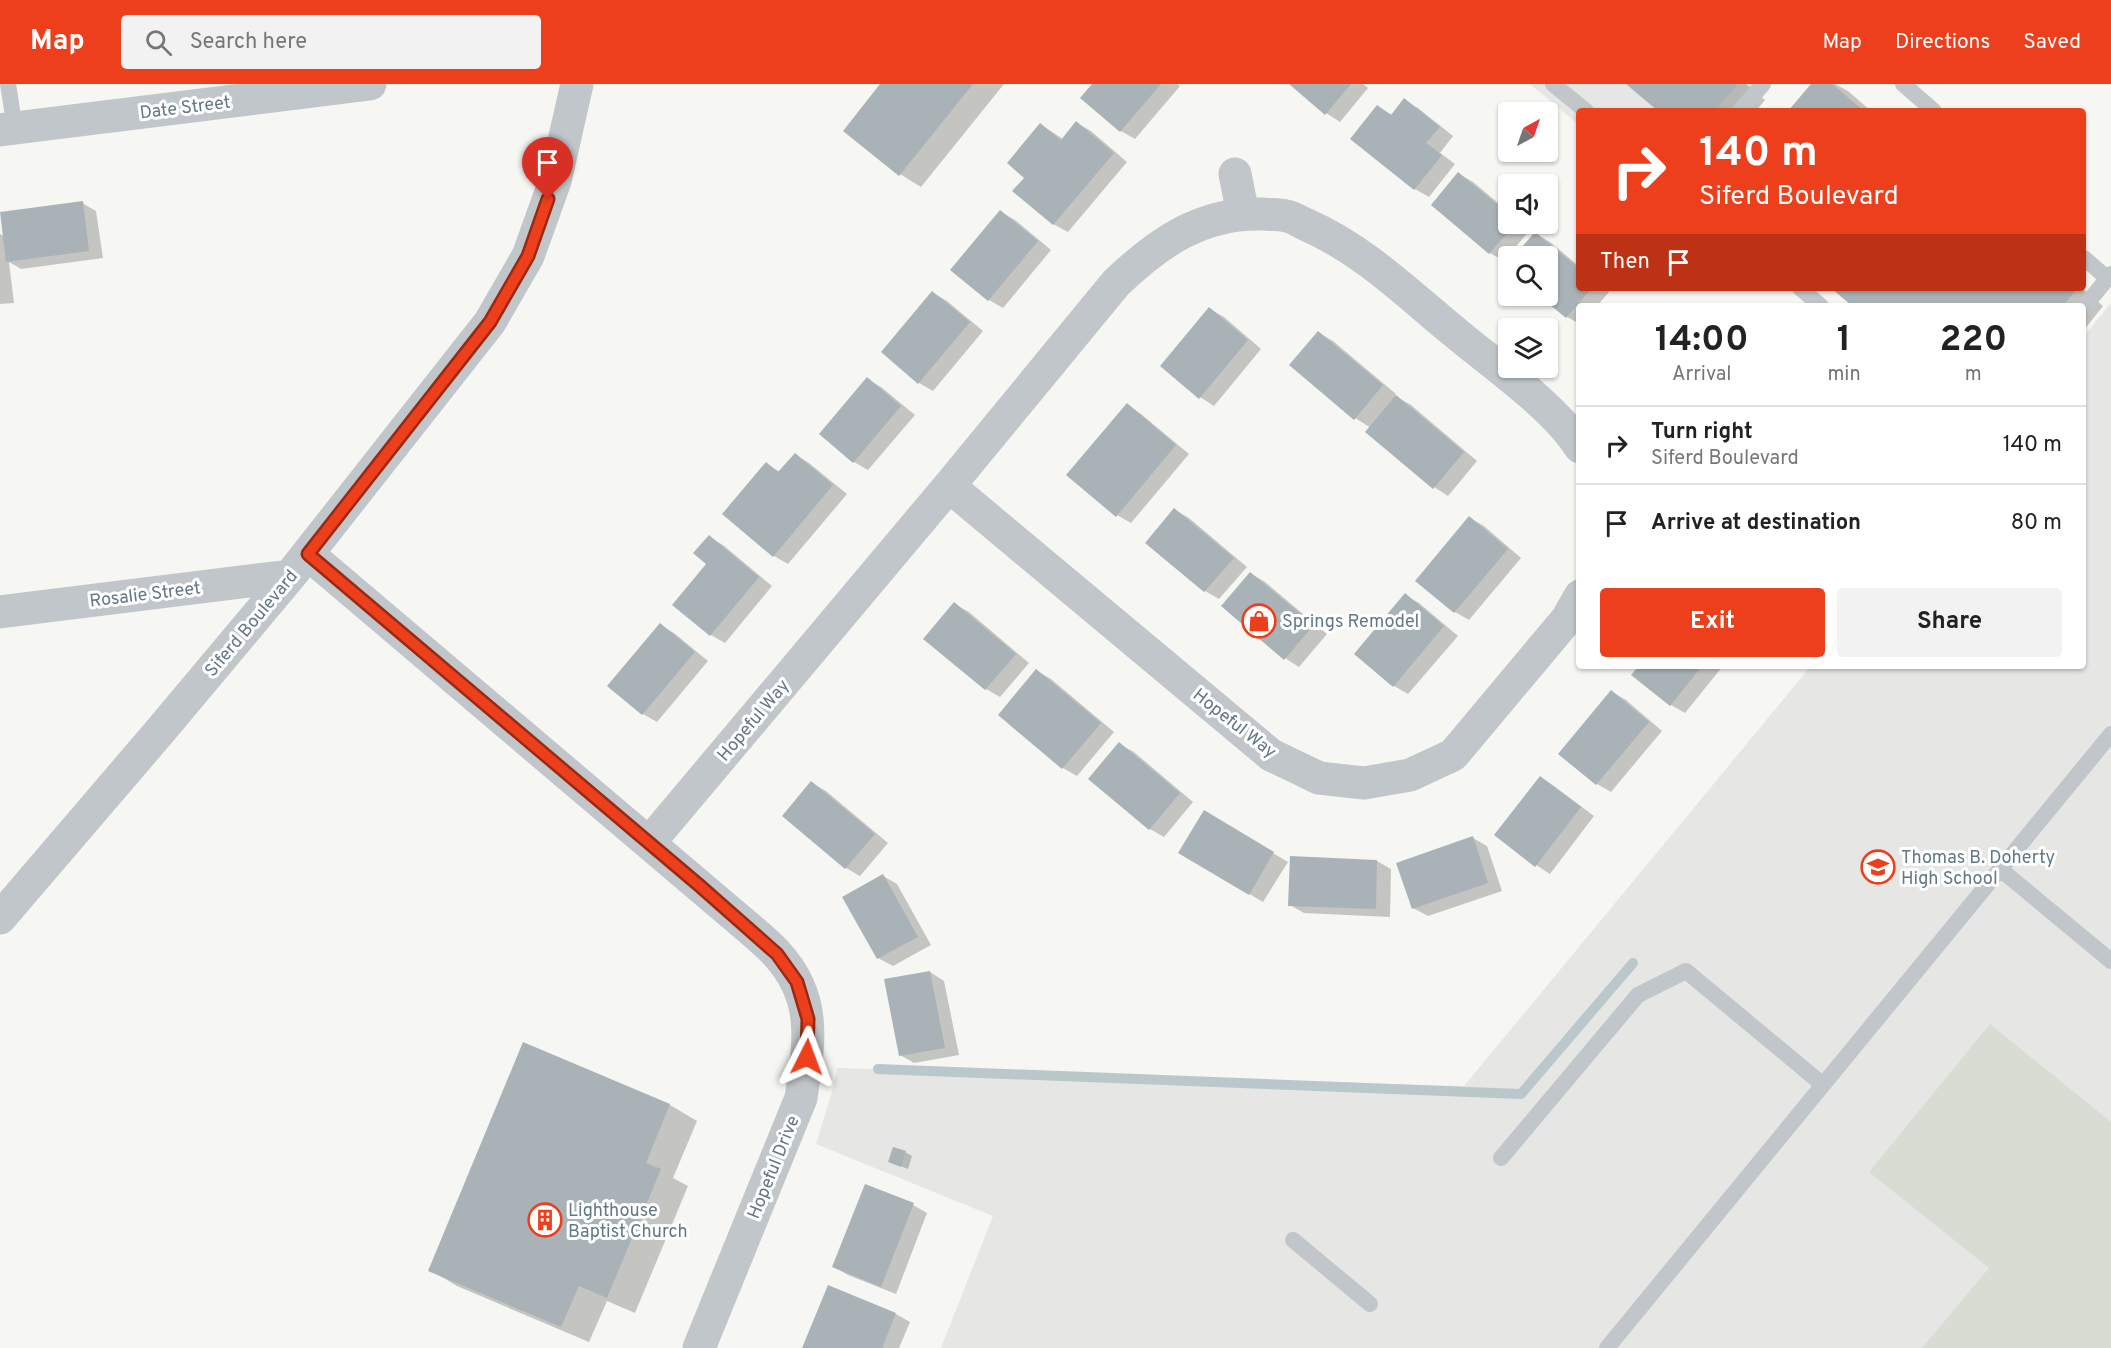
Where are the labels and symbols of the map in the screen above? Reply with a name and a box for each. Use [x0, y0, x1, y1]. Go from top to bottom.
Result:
street label: Date Street [138, 92, 232, 125]
north arrow [1498, 102, 1558, 162]
pin [522, 137, 573, 199]
street label: Siferd Boulevard [201, 566, 304, 682]
street label: Rosalie Street [88, 577, 202, 614]
shop icon: Springs Remodel [1241, 603, 1277, 639]
place label: Springs Remodel [1282, 611, 1419, 634]
street label: Hopeful Way [713, 675, 795, 767]
street label: Hopeful Way [1187, 684, 1281, 764]
place label: Thomas B. Doherty High School [1901, 847, 2055, 891]
school or university icon: Thomas B. Doherty High School [1860, 849, 1896, 885]
position arrow [775, 1025, 839, 1089]
street label: Hopeful Drive [743, 1112, 806, 1223]
place label: Lighthouse Baptist Church [568, 1200, 688, 1244]
building icon: Lighthouse Baptist Church [527, 1202, 563, 1238]

